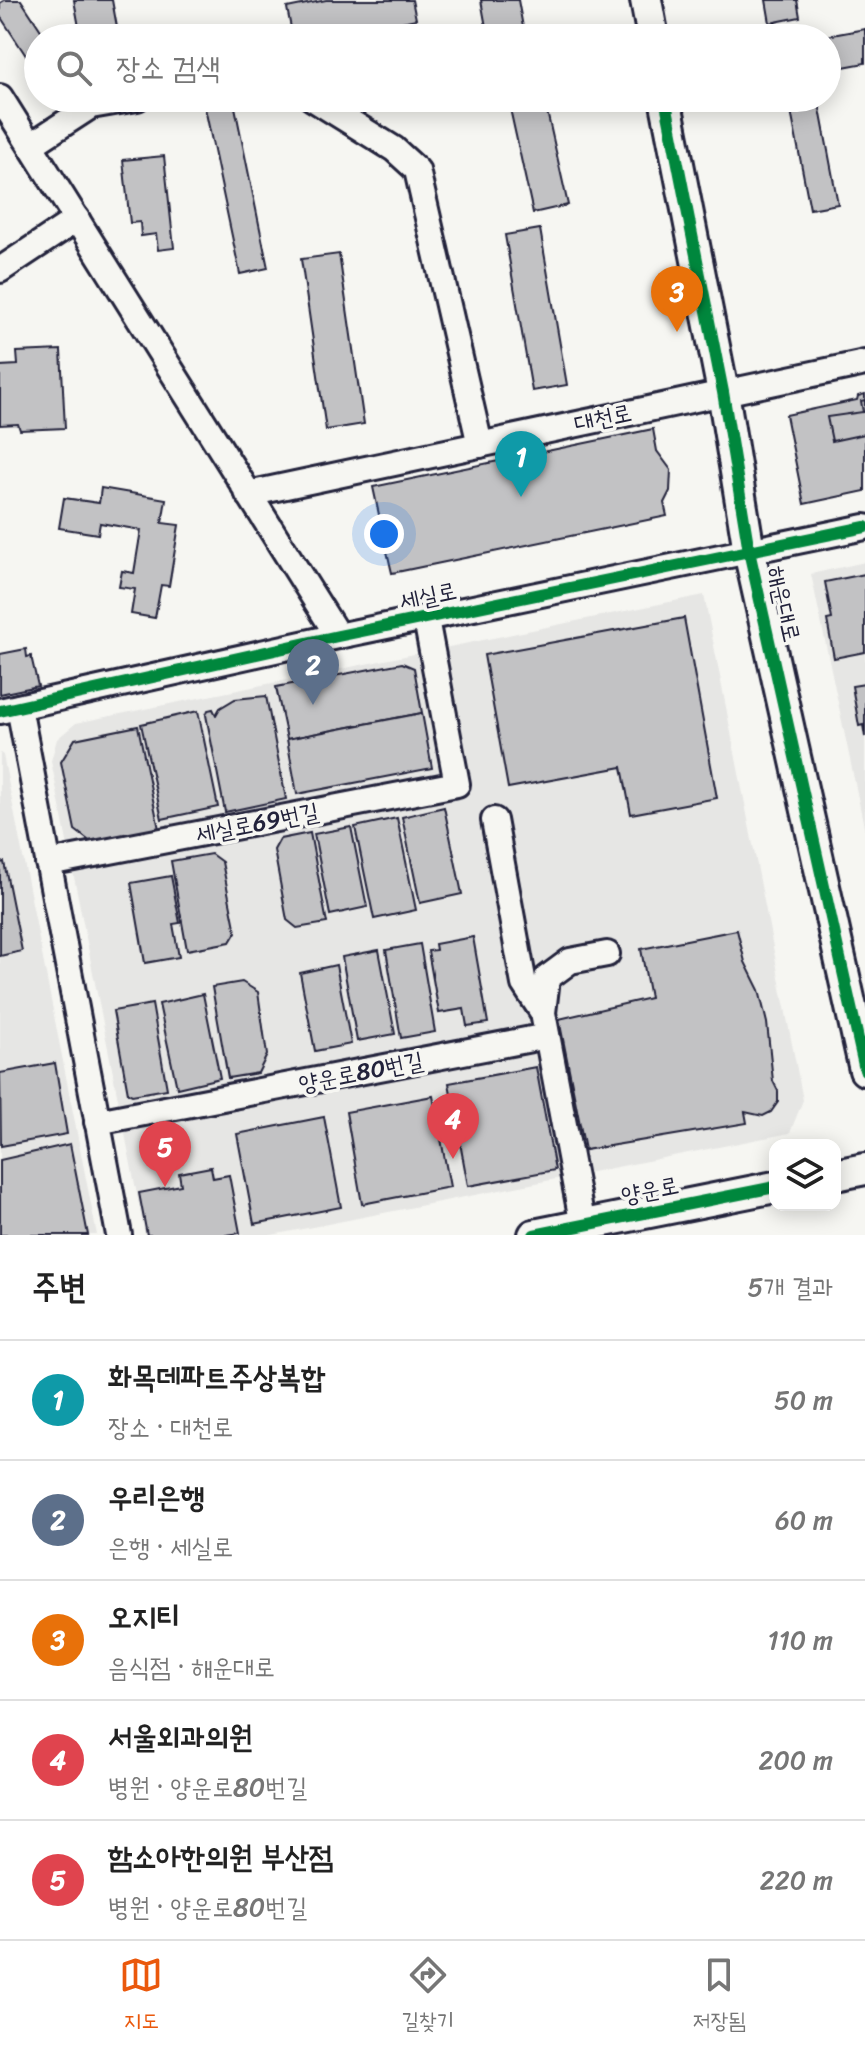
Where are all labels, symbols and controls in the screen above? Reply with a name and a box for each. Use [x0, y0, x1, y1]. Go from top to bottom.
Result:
search box [24, 24, 841, 112]
text: 장소 검색 [116, 41, 220, 95]
icon: search [52, 46, 96, 90]
pin: 3 [651, 266, 703, 332]
street label: 대천로 [570, 391, 636, 445]
pin: 1 [495, 431, 547, 497]
your location [364, 514, 404, 554]
street label: 해운대로 [755, 562, 813, 646]
street label: 세실로 [395, 569, 461, 623]
pin: 2 [287, 639, 339, 705]
street label: 세실로69번길 [192, 790, 322, 856]
street label: 양운로80번길 [295, 1039, 427, 1105]
pin: 4 [427, 1093, 479, 1159]
pin: 5 [139, 1121, 191, 1187]
map controls [769, 1139, 841, 1211]
button: layers [769, 1139, 841, 1211]
street label: 양운로 [618, 1164, 682, 1216]
text: 주변 [32, 1257, 87, 1317]
text: 5개 결과 [748, 1264, 833, 1310]
text: 화목데파트주상복합 [108, 1350, 325, 1404]
text: 1 [52, 1377, 64, 1423]
text: 50 m [774, 1377, 833, 1423]
text: 장소 · 대천로 [108, 1404, 233, 1450]
text: 우리은행 [108, 1470, 205, 1524]
text: 2 [50, 1497, 66, 1543]
text: 60 m [775, 1497, 833, 1543]
text: 은행 · 세실로 [108, 1524, 233, 1570]
text: 오지티 [108, 1590, 180, 1644]
text: 3 [51, 1617, 65, 1663]
text: 110 m [768, 1617, 833, 1663]
text: 음식점 · 해운대로 [108, 1644, 275, 1690]
text: 서울외과의원 [108, 1710, 253, 1764]
text: 4 [50, 1737, 66, 1783]
text: 200 m [758, 1737, 833, 1783]
text: 병원 · 양운로80번길 [108, 1764, 307, 1810]
text: 함소아한의원 부산점 [108, 1830, 333, 1884]
text: 5 [50, 1857, 66, 1903]
text: 220 m [760, 1857, 833, 1903]
text: 병원 · 양운로80번길 [108, 1884, 307, 1930]
tab: 지도 [119, 1953, 163, 2040]
tab: 길찾기 [401, 1953, 454, 2040]
tab: 저장됨 [693, 1953, 746, 2040]

